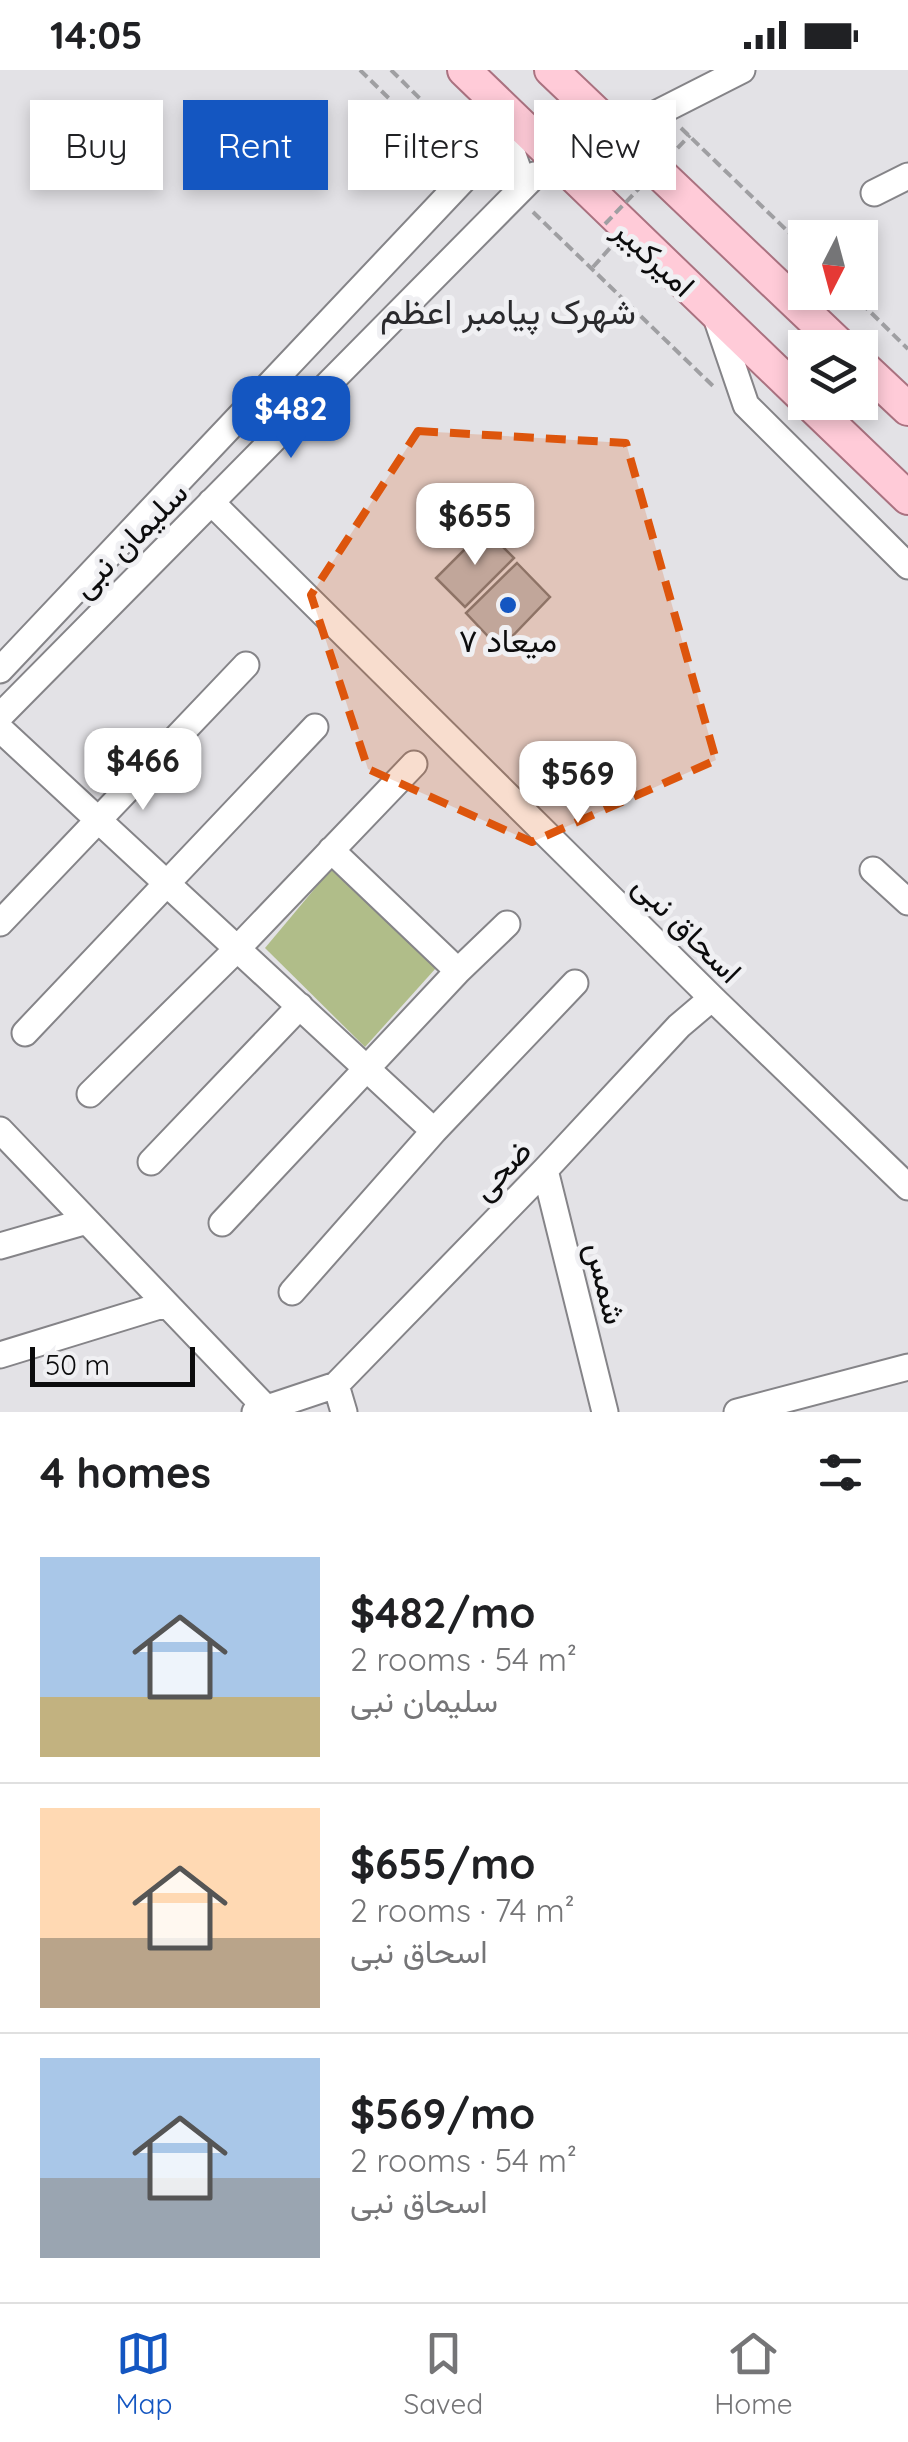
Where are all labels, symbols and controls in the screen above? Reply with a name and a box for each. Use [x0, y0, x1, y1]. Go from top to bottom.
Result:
text: 14:05 [50, 11, 143, 59]
chip: Buy [30, 100, 163, 190]
chip: Rent [183, 100, 328, 190]
chip: Filters [348, 100, 514, 190]
chip: New [534, 100, 676, 190]
street label: امیرکبیر [604, 209, 704, 305]
north arrow [788, 220, 878, 310]
map controls [788, 220, 878, 420]
district label: شهرک پیامبر اعظم [380, 289, 636, 336]
button: layers [788, 330, 878, 420]
pin: $482 [232, 376, 350, 461]
text: $482 [254, 388, 328, 428]
street label: سلیمان نبی [62, 472, 196, 606]
pin: $655 [416, 483, 534, 568]
text: $655 [438, 495, 512, 535]
marker: میعاد ۷ [497, 594, 519, 616]
place label: میعاد ۷ [459, 620, 557, 660]
pin: $466 [84, 728, 202, 813]
text: $466 [106, 740, 180, 780]
pin: $569 [519, 741, 637, 826]
text: $569 [541, 753, 615, 793]
street label: اسحاق نبی [625, 865, 751, 991]
street label: ضحی [463, 1130, 539, 1208]
street label: شمس [578, 1238, 636, 1328]
scale bar [30, 1342, 195, 1386]
text: 50 m [45, 1347, 110, 1382]
icon: filters [813, 1445, 868, 1500]
text: 4 homes [40, 1446, 211, 1499]
text: $482/mo [350, 1586, 535, 1639]
icon: home [120, 1597, 240, 1717]
text: 2 rooms · 54 m² [350, 1639, 577, 1679]
text: سلیمان نبی [350, 1680, 498, 1720]
text: $655/mo [350, 1837, 535, 1890]
icon: home [120, 1848, 240, 1968]
text: 2 rooms · 74 m² [350, 1890, 575, 1930]
text: اسحاق نبی [350, 1931, 488, 1971]
text: $569/mo [350, 2087, 535, 2140]
icon: home [120, 2098, 240, 2218]
text: 2 rooms · 54 m² [350, 2140, 577, 2180]
text: اسحاق نبی [350, 2181, 488, 2221]
tab: Map [115, 2326, 173, 2421]
tab: Saved [403, 2326, 483, 2421]
tab: Home [714, 2326, 793, 2421]

